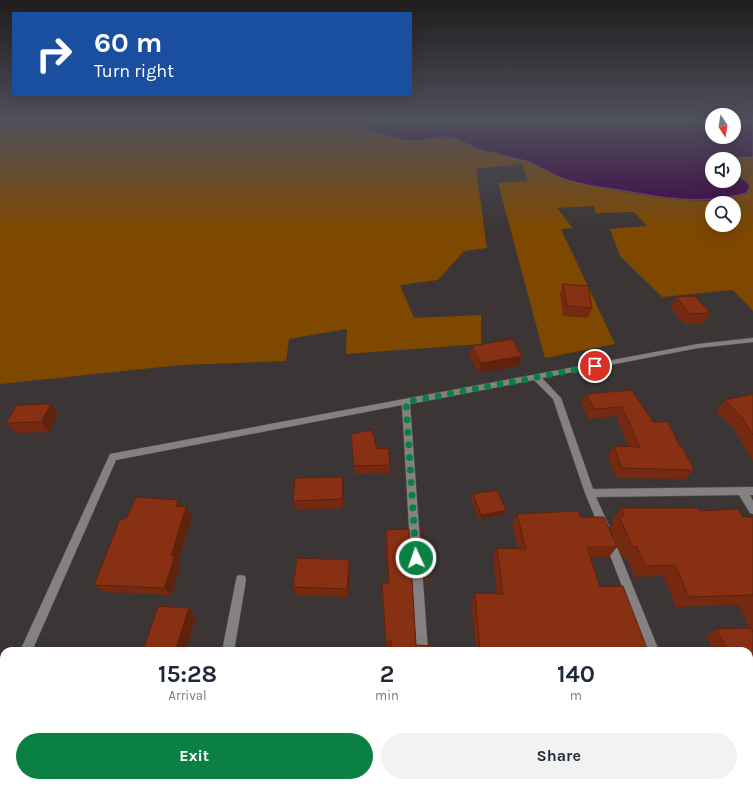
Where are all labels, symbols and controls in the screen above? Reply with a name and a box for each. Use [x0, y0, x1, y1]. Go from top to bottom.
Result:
text: 60 m [94, 26, 162, 59]
icon: right [28, 28, 80, 80]
text: Turn right [94, 60, 174, 82]
north arrow [705, 108, 741, 144]
map controls [705, 108, 741, 232]
button: sound [705, 152, 741, 188]
button: search [705, 196, 741, 232]
pin [578, 349, 612, 383]
icon: arrive [584, 355, 606, 377]
position arrow [395, 537, 437, 579]
text: 15:28 [158, 660, 217, 688]
text: 2 [380, 660, 394, 688]
text: 140 [557, 660, 595, 688]
text: Arrival [168, 688, 207, 703]
text: min [375, 688, 399, 703]
text: m [570, 688, 582, 703]
button: Exit [16, 733, 373, 779]
button: Share [381, 733, 737, 779]

